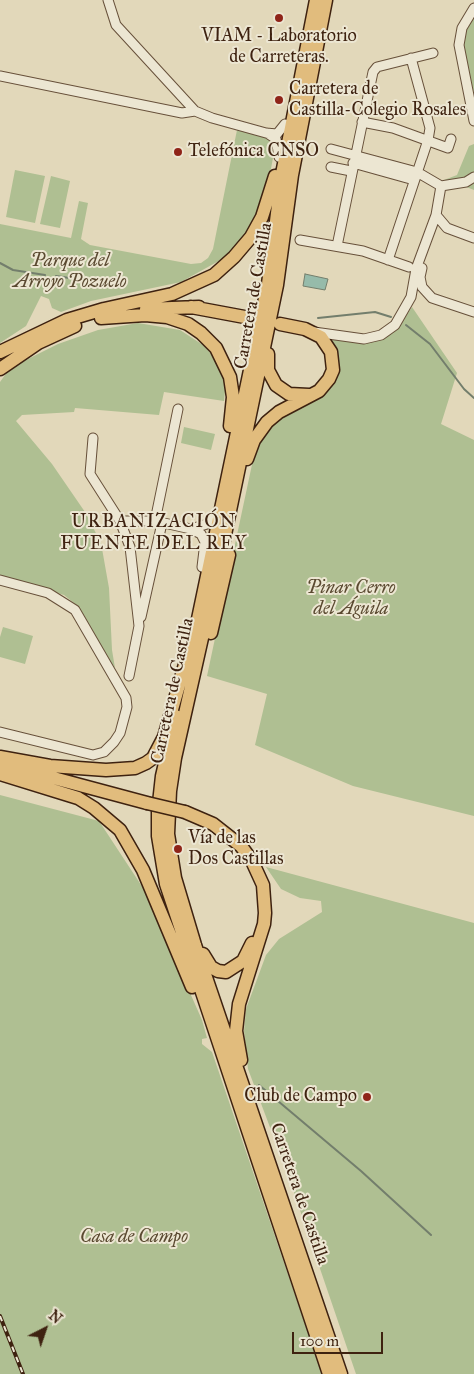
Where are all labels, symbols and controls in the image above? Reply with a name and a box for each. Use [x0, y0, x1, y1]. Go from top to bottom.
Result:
marker: VIAM - Laboratorio de Carreteras. [273, 12, 285, 24]
place label: VIAM - Laboratorio de Carreteras. [201, 26, 357, 68]
place label: Carretera de Castilla-Colegio Rosales [289, 79, 466, 122]
marker: Carretera de Castilla-Colegio Rosales [273, 94, 285, 106]
place label: Telefónica CNSO [188, 141, 319, 163]
marker: Telefónica CNSO [172, 146, 184, 158]
street label: Carretera de Castilla [230, 221, 278, 371]
park label: Parque del Arroyo Pozuelo [13, 251, 127, 294]
district label: URBANIZACIÓN FUENTE DEL REY [59, 511, 249, 555]
park label: Pinar Cerro del Águila [307, 578, 395, 620]
street label: Carretera de Castilla [147, 616, 199, 766]
place label: Vía de las Dos Castillas [188, 828, 284, 871]
marker: Vía de las Dos Castillas [172, 843, 184, 855]
place label: Club de Campo [244, 1086, 357, 1108]
marker: Club de Campo [361, 1091, 373, 1103]
street label: Carretera de Castilla [265, 1120, 333, 1268]
park label: Casa de Campo [80, 1227, 188, 1249]
north arrow [20, 1304, 70, 1354]
text: N [45, 1307, 65, 1328]
scale bar [294, 1322, 385, 1354]
text: 100 m [300, 1332, 339, 1350]

